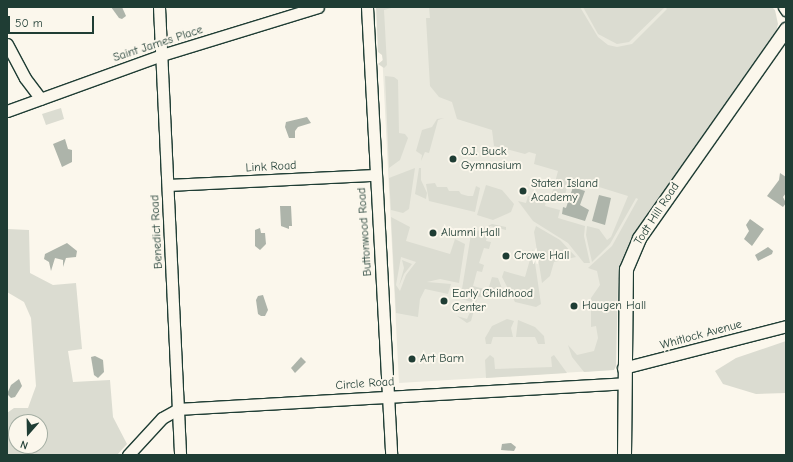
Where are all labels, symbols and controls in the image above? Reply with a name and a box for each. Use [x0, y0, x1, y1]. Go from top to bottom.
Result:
scale bar [10, 8, 96, 34]
text: 50 m [15, 16, 43, 30]
street label: Saint James Place [111, 23, 205, 65]
place label: O.J. Buck Gymnasium [461, 145, 521, 173]
marker: O.J. Buck Gymnasium [448, 154, 458, 164]
street label: Link Road [245, 158, 297, 176]
place label: Staten Island Academy [531, 177, 598, 205]
street label: Todt Hill Road [631, 180, 683, 248]
marker: Staten Island Academy [518, 186, 528, 196]
street label: Buttonwood Road [355, 187, 375, 277]
street label: Benedict Road [148, 195, 166, 269]
place label: Alumni Hall [441, 226, 500, 240]
marker: Alumni Hall [428, 228, 438, 238]
place label: Crowe Hall [514, 249, 569, 263]
marker: Crowe Hall [501, 251, 511, 261]
place label: Early Childhood Center [452, 287, 533, 315]
marker: Early Childhood Center [439, 296, 449, 306]
place label: Haugen Hall [582, 299, 646, 313]
marker: Haugen Hall [569, 301, 579, 311]
street label: Whitlock Avenue [659, 317, 743, 353]
place label: Art Barn [420, 352, 464, 366]
marker: Art Barn [407, 354, 417, 364]
street label: Circle Road [335, 375, 395, 393]
north arrow [8, 414, 48, 454]
text: N [18, 437, 30, 452]

